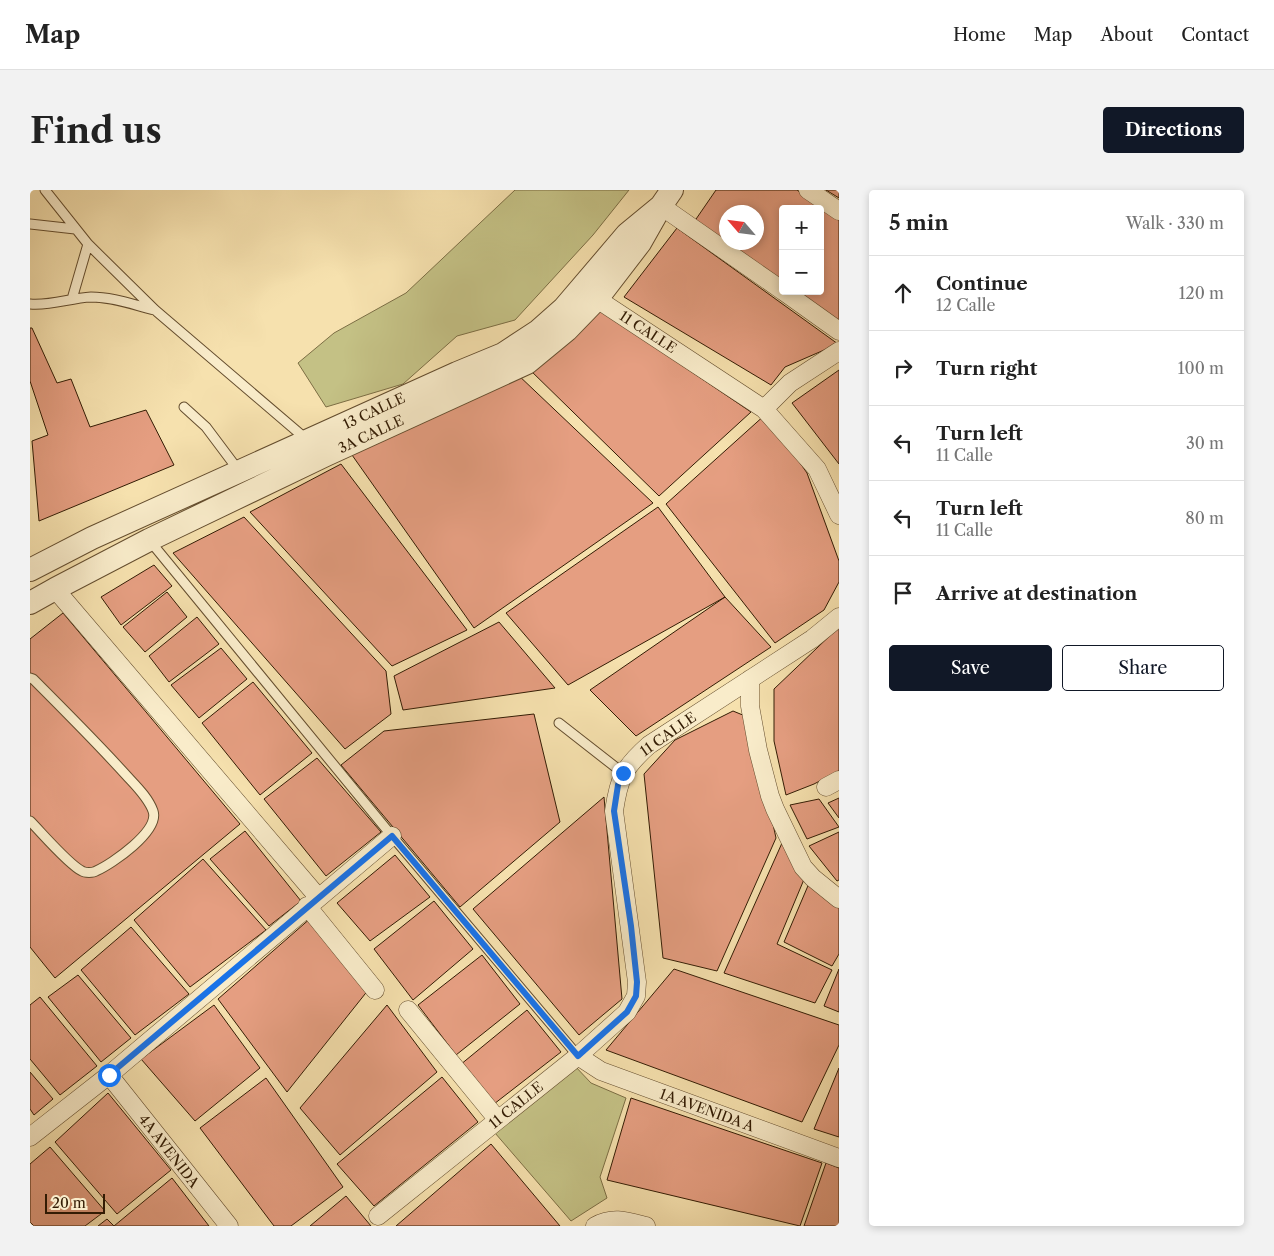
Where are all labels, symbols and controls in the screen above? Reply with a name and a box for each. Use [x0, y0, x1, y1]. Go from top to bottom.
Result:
text: Map [25, 20, 80, 49]
text: Home [953, 24, 1006, 46]
text: Map [1034, 24, 1072, 46]
text: About [1100, 24, 1153, 46]
text: Contact [1181, 24, 1249, 46]
button: Directions [1103, 107, 1244, 153]
text: Find us [30, 109, 162, 152]
north arrow [719, 205, 764, 250]
map controls [779, 205, 824, 295]
button: + [779, 205, 824, 250]
text: 5 min [889, 210, 949, 235]
text: Walk · 330 m [1126, 213, 1224, 233]
button: − [779, 250, 824, 295]
text: Continue [936, 272, 1028, 295]
icon: ahead [889, 279, 917, 307]
text: 120 m [1179, 283, 1224, 303]
text: 12 Calle [936, 295, 995, 315]
street label: 11 CALLE [616, 307, 680, 357]
icon: right [889, 354, 917, 382]
text: Turn right [936, 357, 1037, 380]
text: 100 m [1178, 358, 1224, 378]
street label: 13 CALLE [340, 389, 408, 433]
street label: 3A CALLE [335, 411, 407, 457]
text: Turn left [936, 422, 1023, 445]
icon: left [889, 429, 917, 457]
text: 30 m [1186, 433, 1224, 453]
text: 11 Calle [936, 445, 993, 465]
text: Turn left [936, 497, 1023, 520]
icon: left [889, 504, 917, 532]
text: 80 m [1185, 508, 1224, 528]
text: 11 Calle [936, 520, 993, 540]
icon: arrive [889, 579, 917, 607]
text: Arrive at destination [936, 582, 1137, 605]
button: Save [889, 645, 1052, 691]
button: Share [1062, 645, 1224, 691]
street label: 11 CALLE [636, 708, 700, 760]
route end [612, 762, 635, 785]
route start [98, 1064, 121, 1087]
street label: 11 CALLE [485, 1078, 547, 1132]
street label: 1A AVENIDA A [657, 1085, 757, 1136]
street label: 4A AVENIDA [135, 1111, 204, 1192]
scale bar [45, 1191, 105, 1214]
text: 20 m [52, 1194, 86, 1212]

